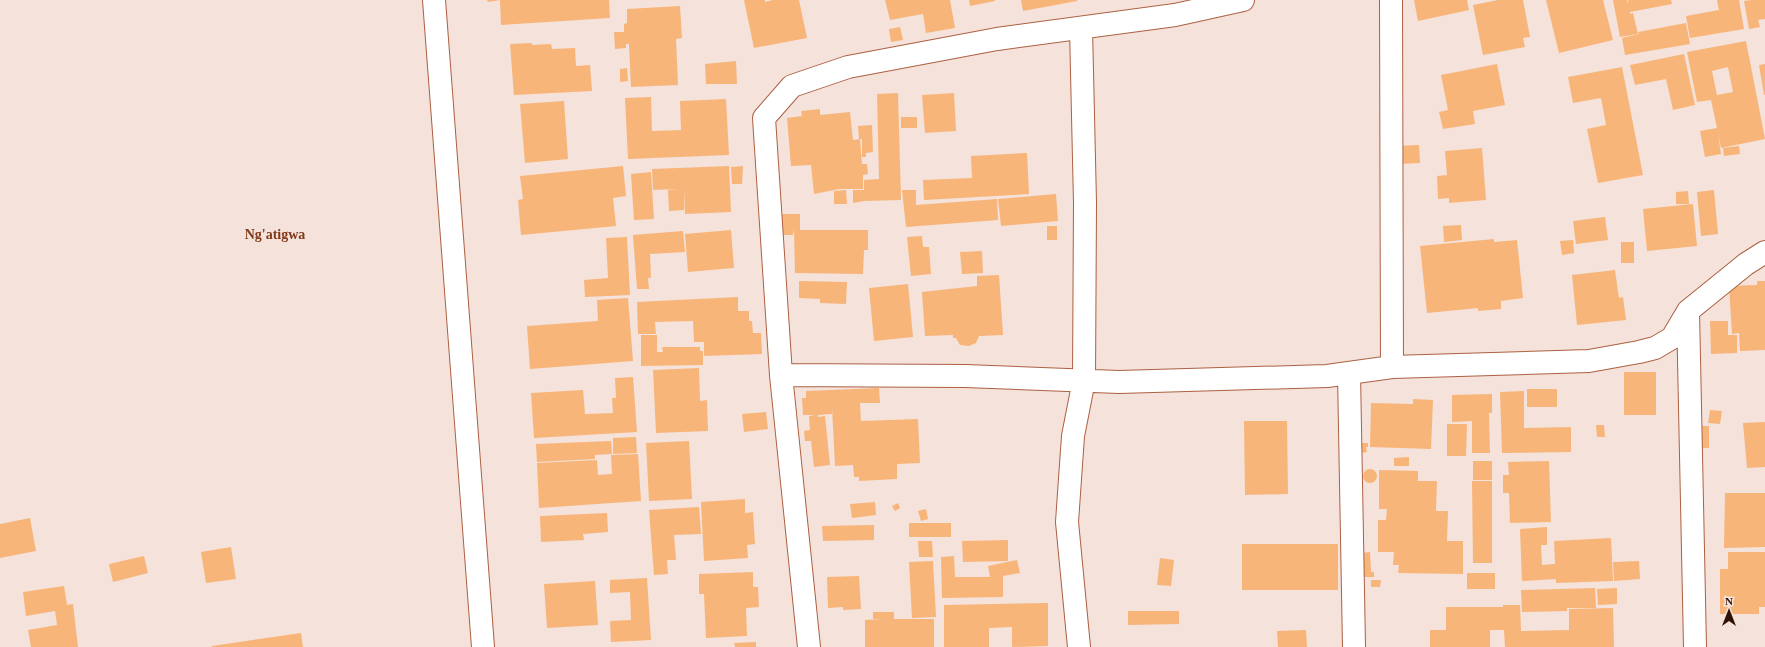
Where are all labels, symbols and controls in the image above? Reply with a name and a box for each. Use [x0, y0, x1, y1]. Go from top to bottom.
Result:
district label: Ng'atigwa [245, 227, 305, 242]
north arrow [1709, 591, 1749, 631]
text: N [1725, 595, 1733, 607]

